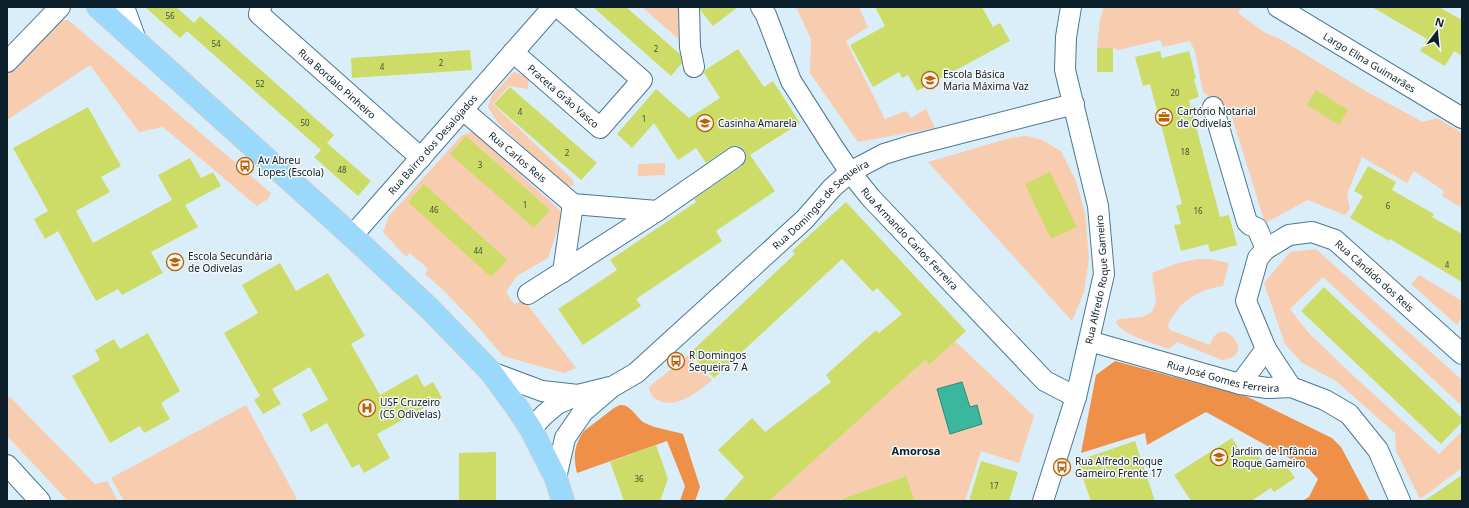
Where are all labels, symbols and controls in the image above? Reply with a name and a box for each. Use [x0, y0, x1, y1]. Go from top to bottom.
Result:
house number: 56 [165, 10, 175, 21]
north arrow [1417, 12, 1457, 52]
text: N [1434, 13, 1446, 30]
street label: Largo Elina Guimarães [1321, 29, 1419, 96]
house number: 54 [211, 38, 221, 49]
house number: 2 [654, 43, 659, 54]
street label: Rua Bordalo Pinheiro [295, 45, 379, 122]
house number: 2 [439, 57, 444, 68]
house number: 4 [380, 61, 385, 72]
street label: Praceta Grão Vasco [525, 61, 602, 131]
place label: Escola Básica Maria Máxima Vaz [943, 67, 1029, 93]
school or university icon: Escola Básica Maria Máxima Vaz [920, 70, 940, 90]
house number: 52 [255, 78, 265, 89]
house number: 20 [1170, 87, 1180, 98]
street label: Rua Bairro dos Desalojados [385, 91, 480, 197]
place label: Cartório Notarial de Odivelas [1177, 104, 1256, 130]
house number: 4 [518, 106, 523, 117]
office icon: Cartório Notarial de Odivelas [1154, 107, 1174, 127]
house number: 1 [642, 113, 646, 124]
school or university icon: Casinha Amarela [695, 113, 715, 133]
place label: Casinha Amarela [718, 116, 797, 130]
house number: 50 [300, 117, 310, 128]
street label: Rua Carlos Reis [486, 128, 550, 186]
house number: 18 [1180, 146, 1190, 157]
house number: 2 [565, 147, 570, 158]
place label: Av Abreu Lopes (Escola) [258, 153, 324, 179]
bus stop icon: Av Abreu Lopes (Escola) [235, 156, 255, 176]
street label: Rua Domingos de Sequeira [769, 156, 871, 253]
house number: 3 [478, 159, 483, 170]
house number: 48 [337, 164, 347, 175]
street label: Rua Armando Carlos Ferreira [858, 184, 962, 293]
house number: 1 [523, 199, 527, 210]
house number: 6 [1386, 200, 1391, 211]
house number: 46 [429, 204, 439, 215]
house number: 16 [1193, 205, 1203, 216]
street label: Rua Alfredo Roque Gameiro [1081, 214, 1111, 345]
street label: Rua Cândido dos Reis [1332, 237, 1417, 315]
house number: 44 [473, 245, 483, 256]
place label: Escola Secundária de Odivelas [188, 249, 272, 275]
school or university icon: Escola Secundária de Odivelas [165, 252, 185, 272]
house number: 4 [1445, 259, 1450, 270]
place label: R Domingos Sequeira 7 A [689, 348, 748, 374]
bus stop icon: R Domingos Sequeira 7 A [666, 351, 686, 371]
street label: Rua José Gomes Ferreira [1165, 357, 1279, 395]
place label: USF Cruzeiro (CS Odivelas) [380, 395, 441, 421]
hospital icon: USF Cruzeiro (CS Odivelas) [357, 398, 377, 418]
district label: Amorosa [892, 443, 940, 458]
place label: Jardim de Infância Roque Gameiro [1231, 444, 1317, 470]
school or university icon: Jardim de Infância Roque Gameiro [1209, 447, 1229, 467]
place label: Rua Alfredo Roque Gameiro Frente 17 [1075, 454, 1163, 480]
bus stop icon: Rua Alfredo Roque Gameiro Frente 17 [1052, 457, 1072, 477]
house number: 36 [634, 473, 644, 484]
house number: 17 [989, 480, 999, 491]

